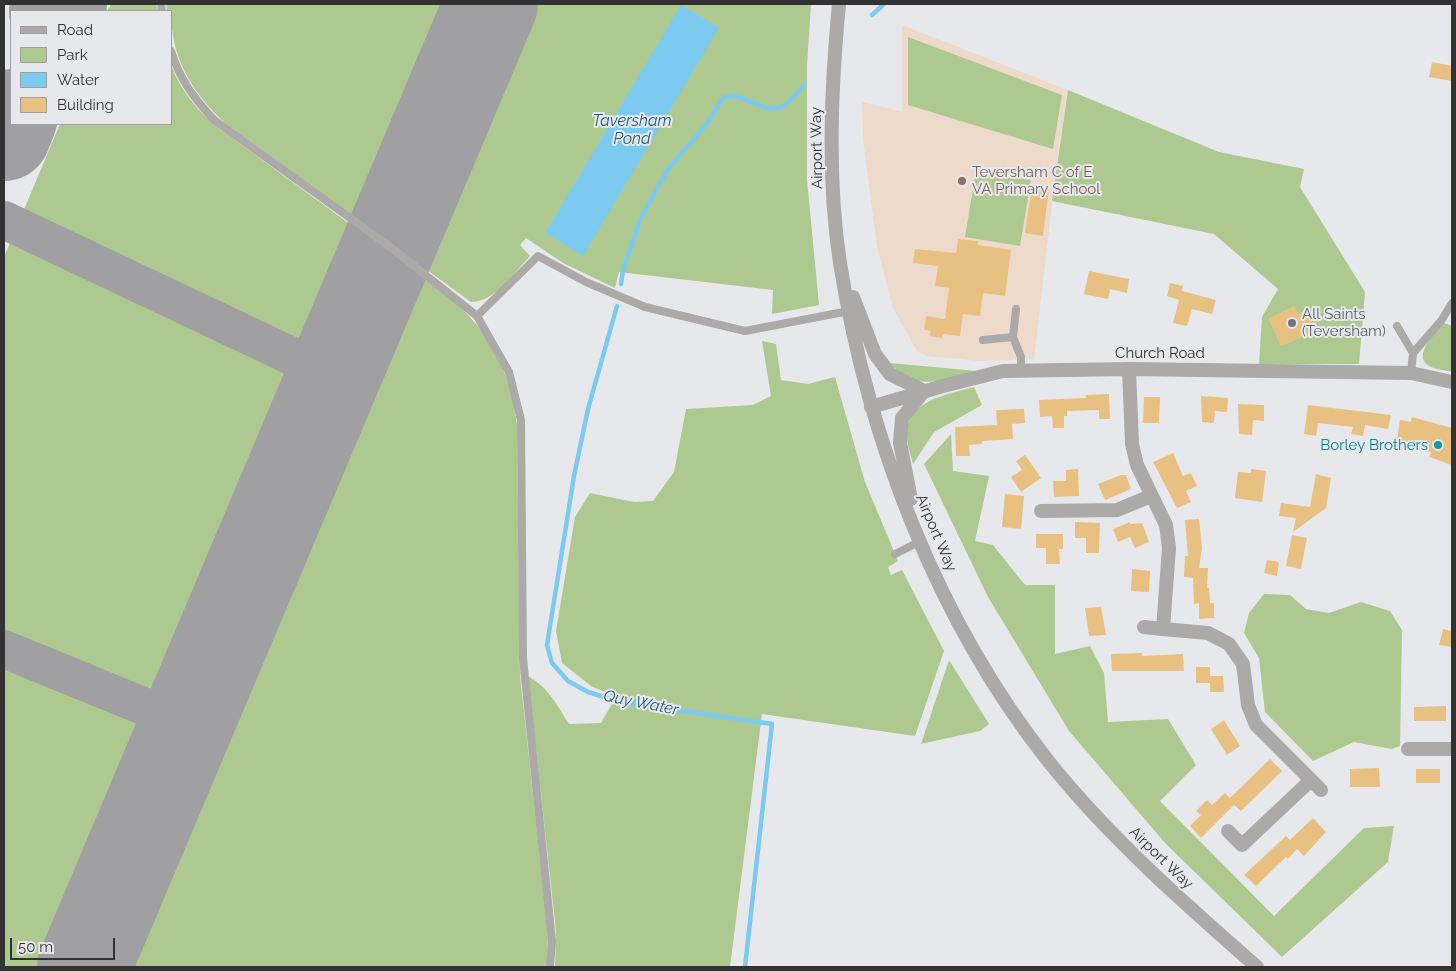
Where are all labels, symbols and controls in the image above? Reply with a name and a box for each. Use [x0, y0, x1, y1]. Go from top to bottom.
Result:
legend [10, 10, 172, 125]
text: Road [57, 21, 93, 39]
text: Park [57, 46, 88, 64]
text: Water [57, 71, 99, 89]
text: Building [57, 96, 114, 114]
street label: Airport Way [807, 107, 827, 189]
water label: Taversham Pond [592, 111, 672, 149]
place label: Teversham C of E VA Primary School [972, 163, 1100, 198]
marker: Teversham C of E VA Primary School [956, 175, 968, 187]
place label: All Saints (Teversham) [1302, 305, 1386, 340]
marker: All Saints (Teversham) [1286, 317, 1298, 329]
street label: Church Road [1115, 344, 1205, 362]
place label: Borley Brothers [1320, 436, 1428, 454]
marker: Borley Brothers [1432, 439, 1444, 451]
street label: Airport Way [912, 492, 960, 574]
water label: Quy Water [602, 686, 680, 720]
street label: Airport Way [1125, 823, 1197, 893]
scale bar [12, 928, 118, 960]
text: 50 m [18, 938, 53, 956]

